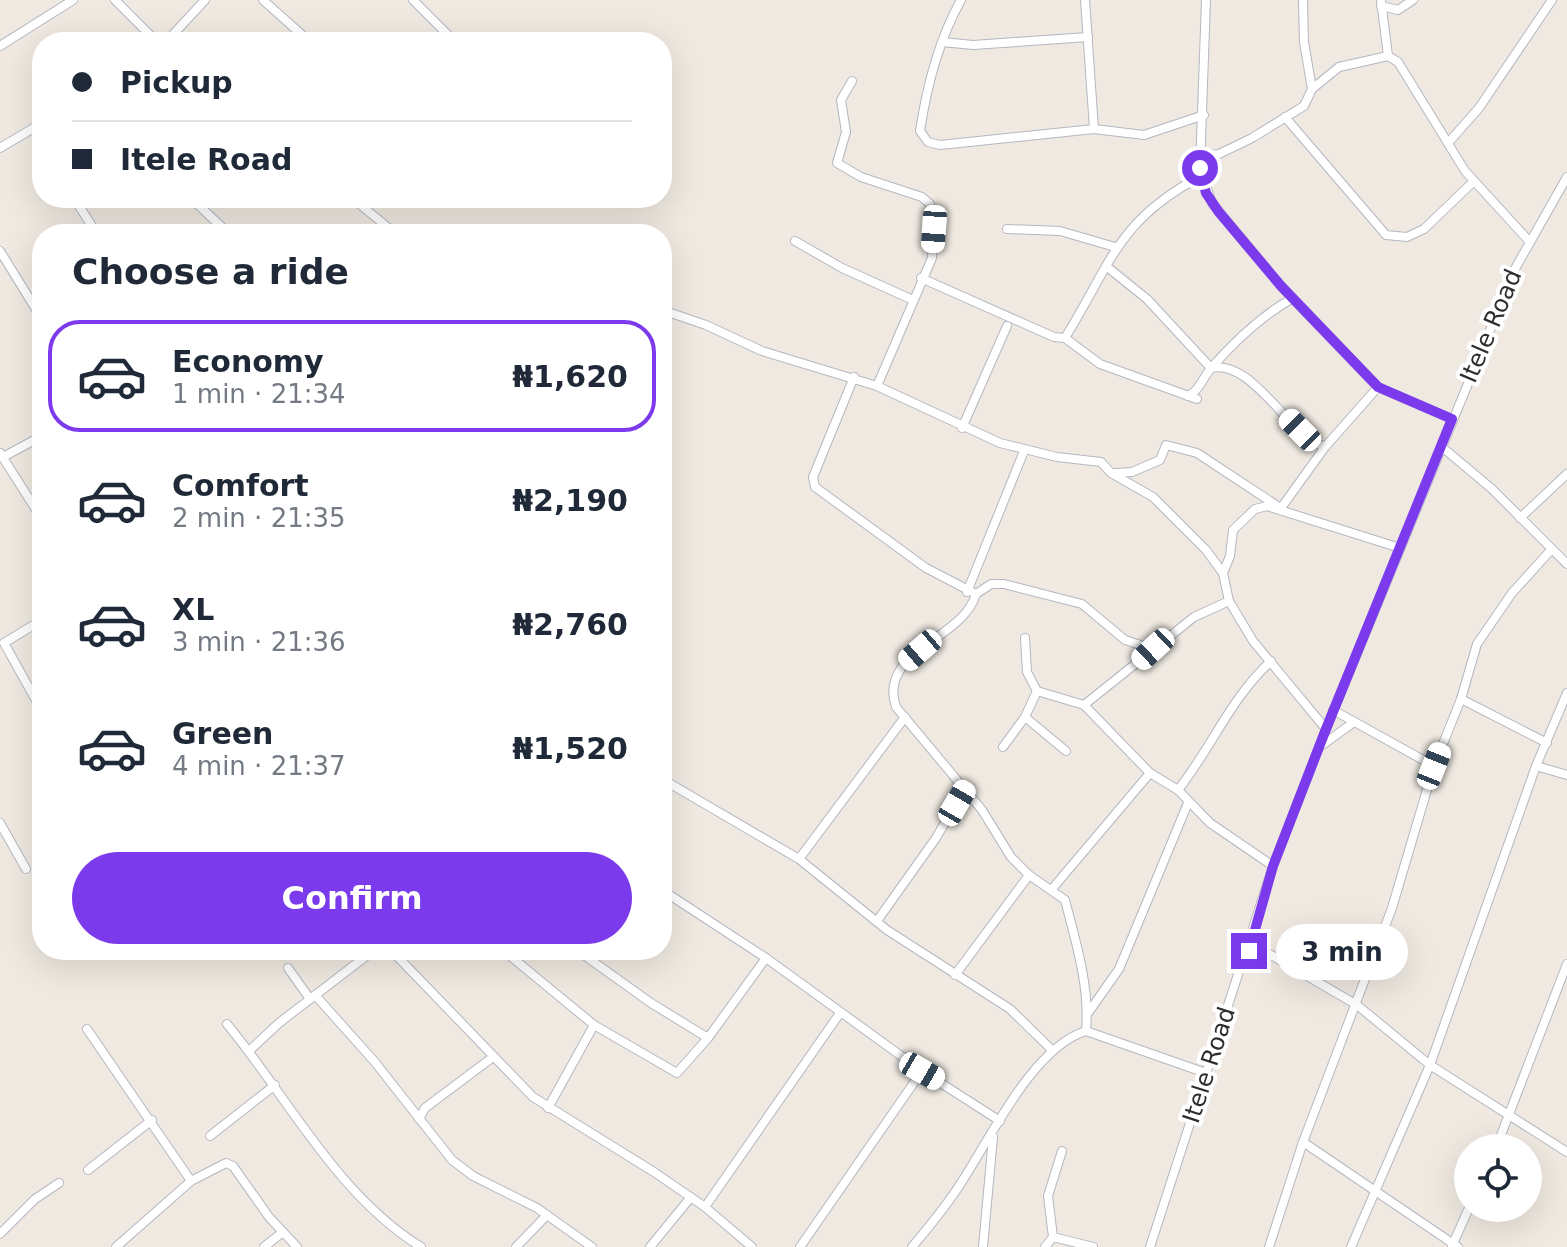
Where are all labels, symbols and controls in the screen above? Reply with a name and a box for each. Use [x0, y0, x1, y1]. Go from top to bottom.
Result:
text: Pickup [120, 65, 233, 100]
text: Itele Road [120, 142, 292, 177]
route start [1182, 150, 1218, 186]
car [920, 204, 948, 254]
text: Choose a ride [72, 251, 349, 292]
street label: Itele Road [1455, 265, 1527, 387]
icon: car [76, 340, 148, 412]
text: Economy [172, 344, 324, 379]
text: ₦1,620 [512, 359, 628, 394]
text: 1 min · 21:34 [172, 379, 346, 409]
car [1275, 405, 1325, 455]
icon: car [76, 464, 148, 536]
text: Comfort [172, 468, 309, 503]
text: ₦2,190 [512, 483, 628, 518]
text: 2 min · 21:35 [172, 503, 346, 533]
icon: car [76, 588, 148, 660]
text: XL [172, 592, 214, 627]
text: ₦2,760 [512, 607, 628, 642]
car [1127, 624, 1179, 674]
car [894, 625, 946, 675]
text: 3 min · 21:36 [172, 627, 346, 657]
icon: car [76, 712, 148, 784]
text: Green [172, 716, 273, 751]
text: ₦1,520 [512, 731, 628, 766]
car [1414, 739, 1454, 793]
text: 4 min · 21:37 [172, 751, 346, 781]
car [935, 776, 979, 830]
button: Confirm [72, 852, 632, 944]
callout: 3 min [1277, 923, 1409, 979]
route end [1231, 933, 1267, 969]
text: 3 min [1301, 937, 1383, 967]
street label: Itele Road [1177, 1003, 1241, 1127]
car [895, 1049, 949, 1093]
map controls [1454, 1134, 1542, 1222]
button: locate [1454, 1134, 1542, 1222]

